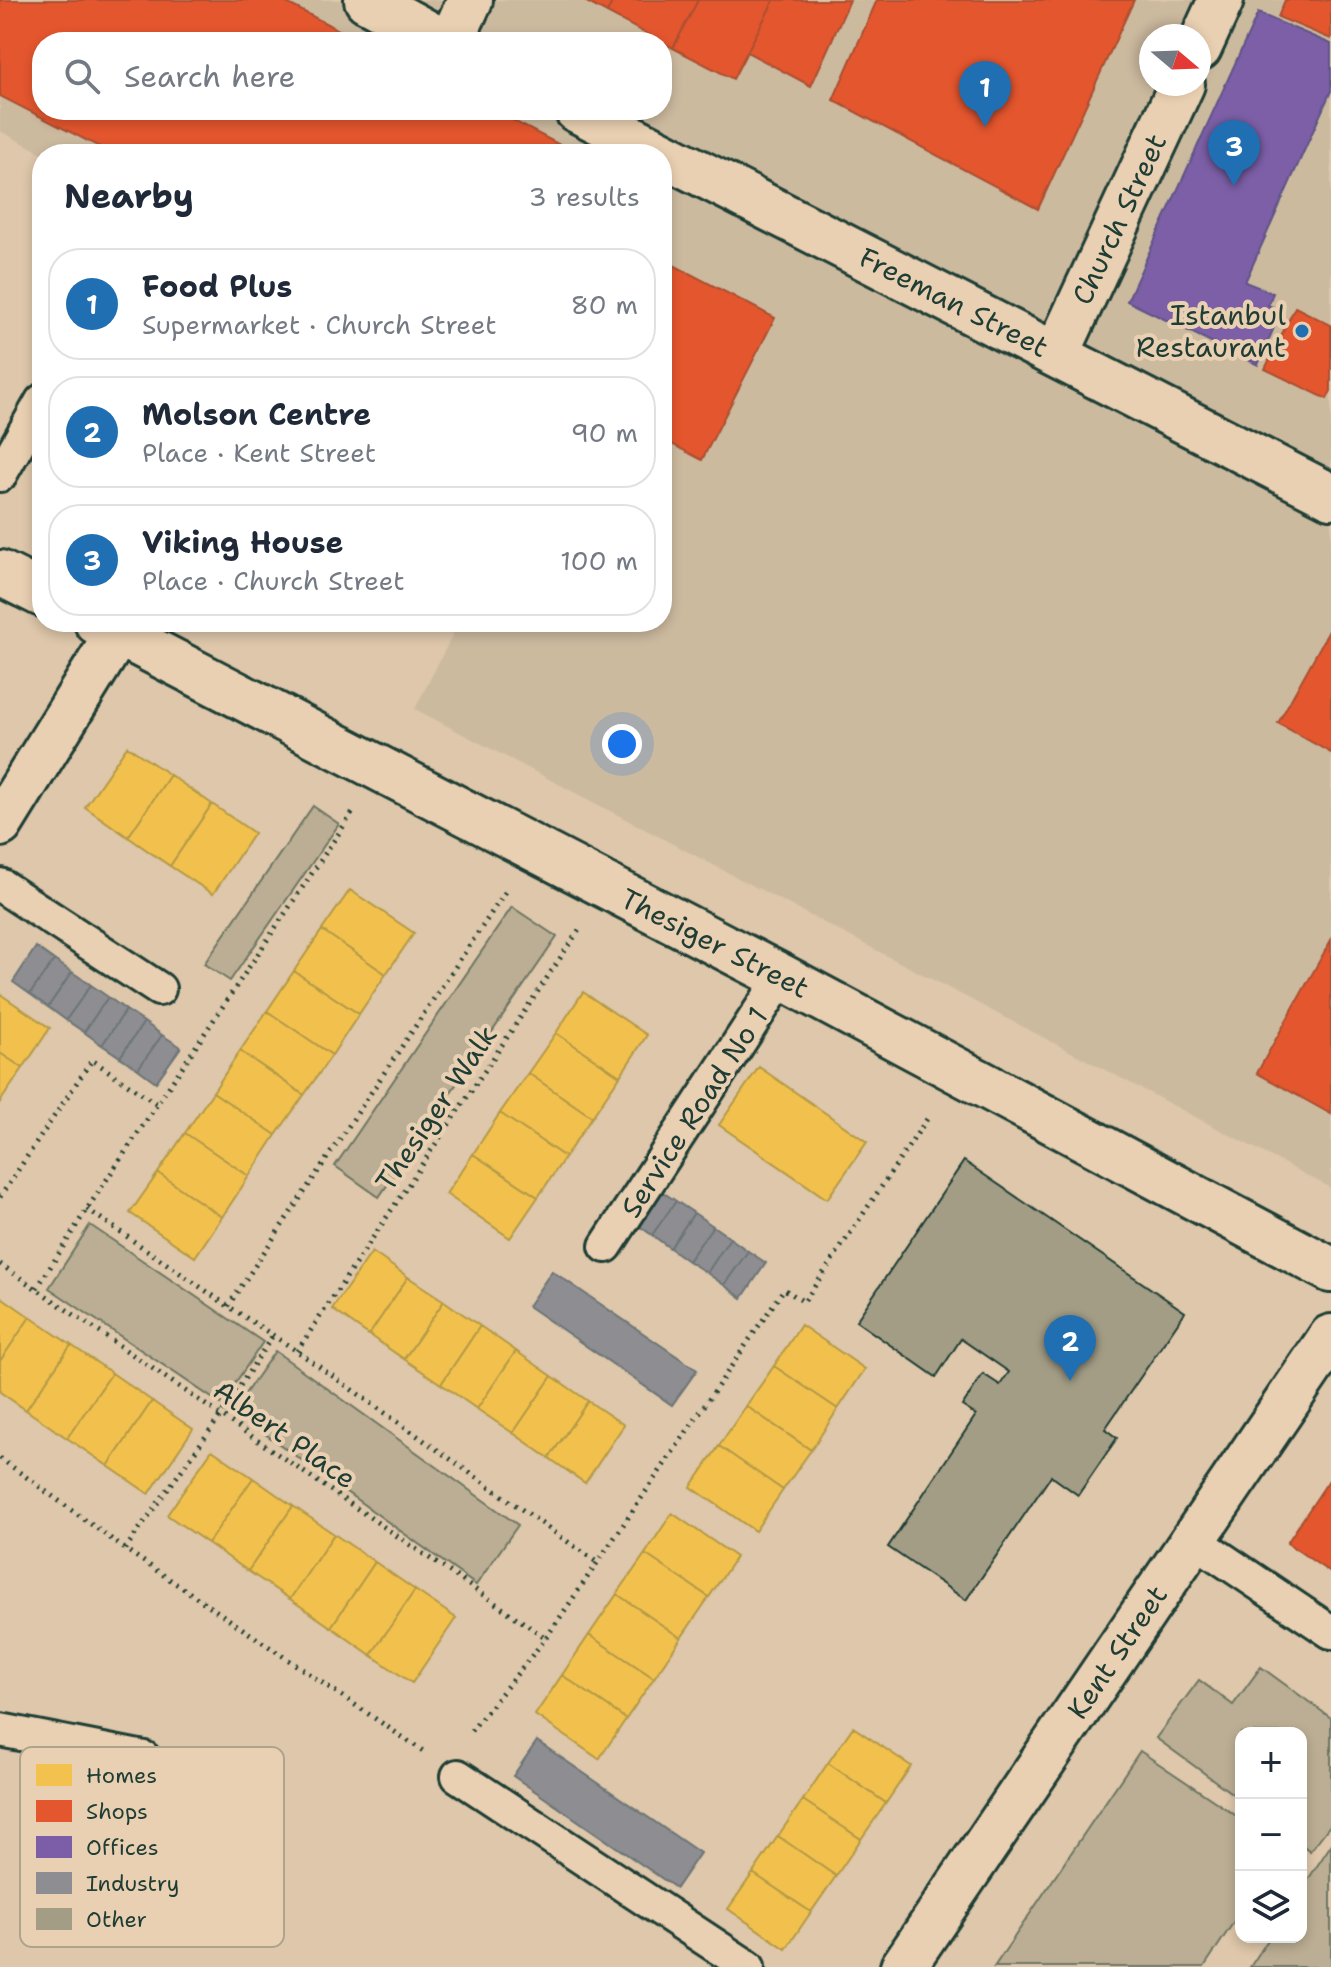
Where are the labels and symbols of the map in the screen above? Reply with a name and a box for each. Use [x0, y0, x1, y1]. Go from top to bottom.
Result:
north arrow [1139, 24, 1211, 96]
pin: 1 [959, 61, 1011, 127]
pin: 3 [1208, 120, 1260, 186]
street label: Church Street [1063, 127, 1175, 311]
street label: Freeman Street [853, 238, 1055, 366]
place label: Istanbul Restaurant [1136, 296, 1287, 366]
marker: Istanbul Restaurant [1293, 322, 1311, 340]
your location [602, 724, 642, 764]
street label: Thesiger Street [614, 879, 816, 1007]
street label: Service Road No 1 [612, 999, 776, 1225]
street label: Thesiger Walk [366, 1018, 506, 1198]
pin: 2 [1044, 1315, 1096, 1381]
street label: Albert Place [206, 1371, 364, 1497]
street label: Kent Street [1058, 1578, 1176, 1726]
legend [20, 1747, 284, 1947]
text: Homes [86, 1761, 157, 1790]
text: Shops [86, 1797, 148, 1826]
text: Offices [86, 1833, 159, 1862]
text: Industry [86, 1869, 179, 1898]
text: Other [86, 1905, 147, 1934]

